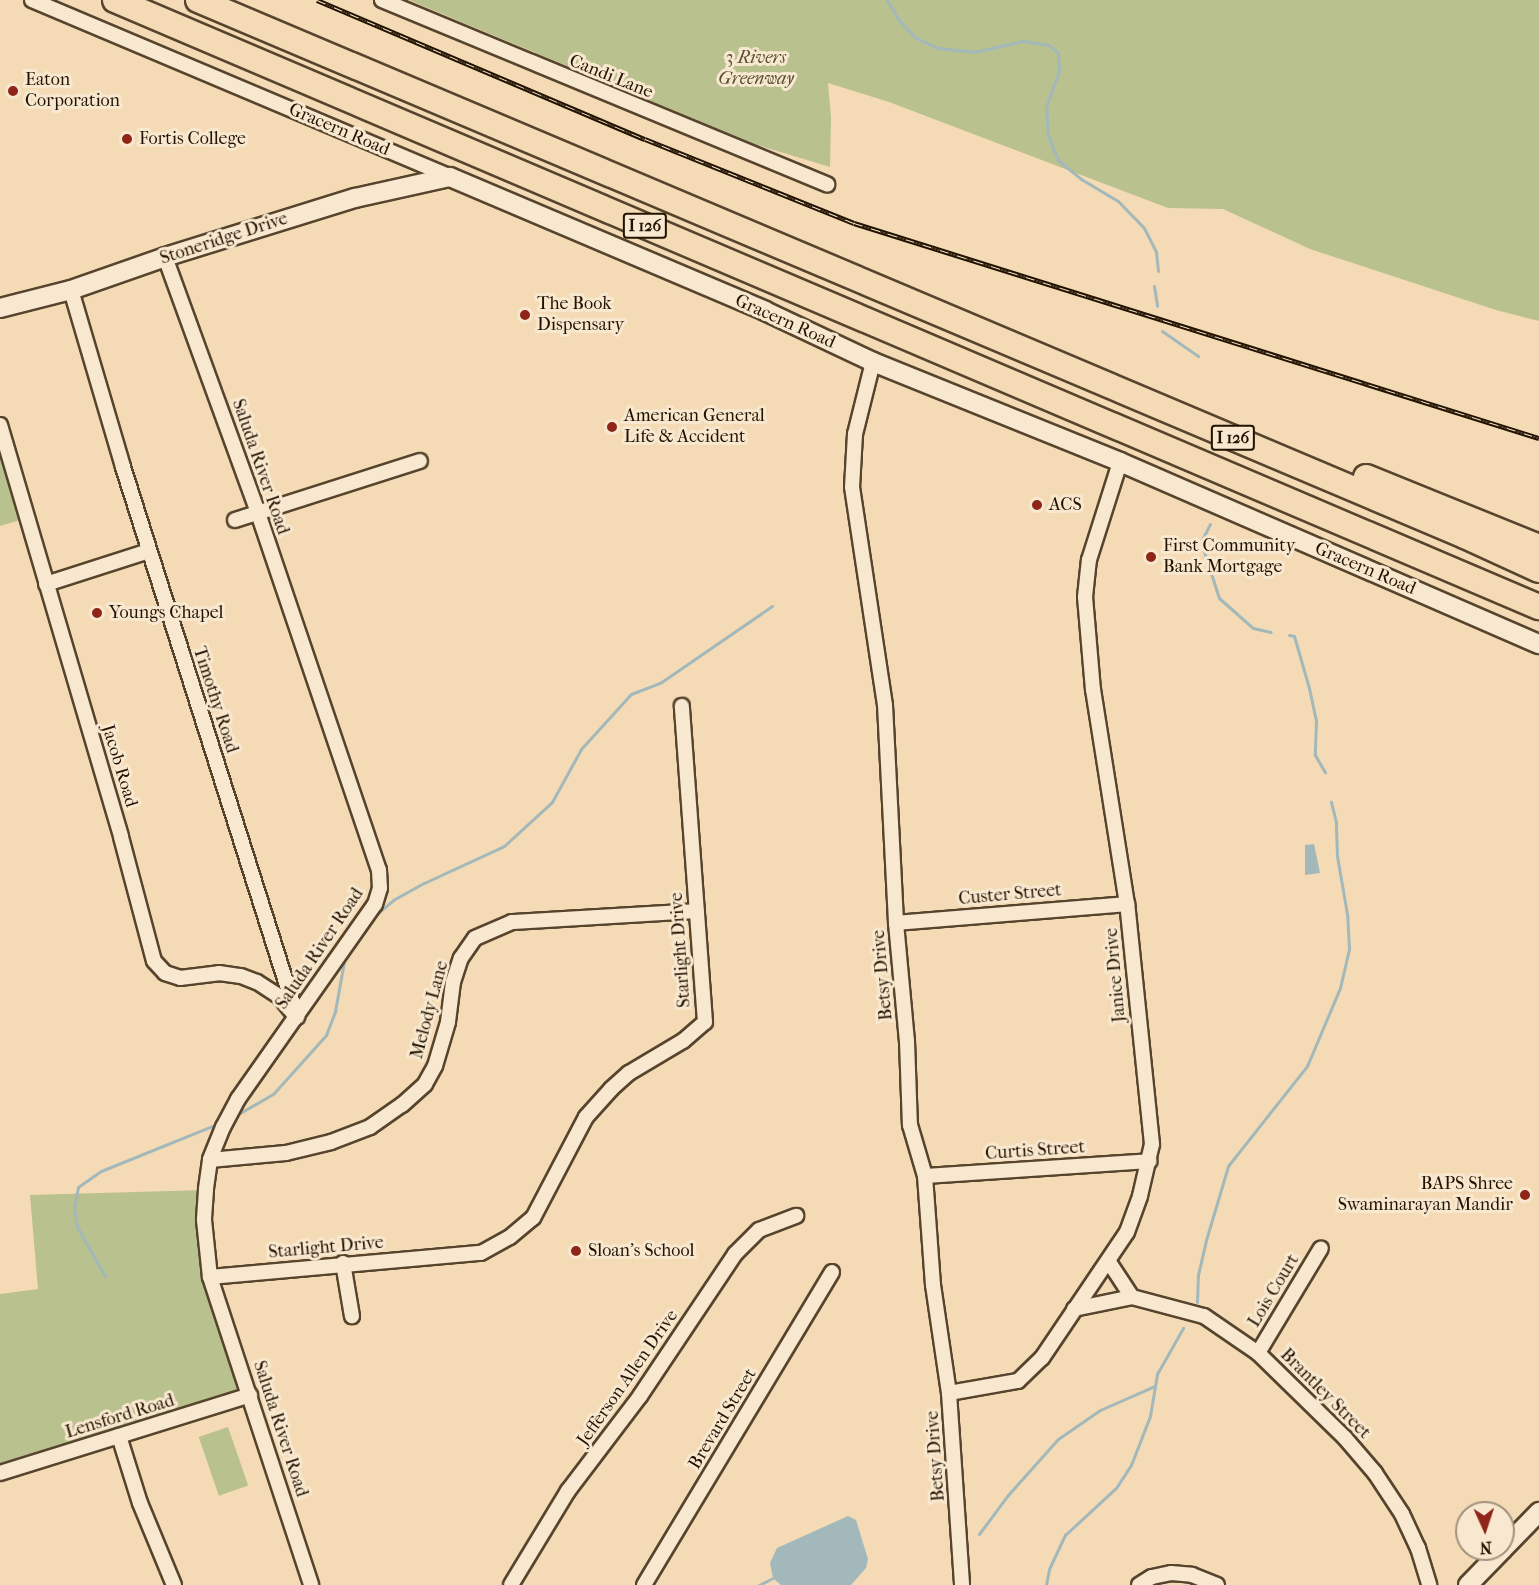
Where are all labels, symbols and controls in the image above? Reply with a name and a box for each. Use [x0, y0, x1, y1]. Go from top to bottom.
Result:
park label: 3 Rivers Greenway [718, 48, 794, 90]
street label: Candi Lane [566, 50, 656, 104]
place label: Eaton Corporation [25, 70, 120, 112]
marker: Eaton Corporation [6, 84, 20, 98]
street label: Gracern Road [285, 99, 393, 161]
place label: Fortis College [139, 128, 246, 150]
marker: Fortis College [120, 132, 134, 146]
street label: Stoneridge Drive [157, 208, 291, 270]
road number: I 126 [622, 213, 668, 239]
street label: Gracern Road [731, 290, 839, 354]
place label: The Book Dispensary [537, 294, 624, 336]
marker: The Book Dispensary [518, 308, 532, 322]
street label: Saluda River Road [227, 396, 293, 538]
place label: American General Life & Accident [624, 406, 765, 448]
marker: American General Life & Accident [605, 420, 619, 434]
road number: I 126 [1210, 425, 1256, 451]
place label: ACS [1049, 494, 1082, 516]
marker: ACS [1030, 498, 1044, 512]
place label: First Community Bank Mortgage [1163, 536, 1295, 578]
street label: Gracern Road [1311, 538, 1419, 600]
marker: First Community Bank Mortgage [1144, 550, 1158, 564]
place label: Youngs Chapel [109, 602, 223, 624]
marker: Youngs Chapel [90, 606, 104, 620]
street label: Timothy Road [188, 644, 242, 756]
street label: Jacob Road [96, 722, 142, 810]
street label: Custer Street [958, 880, 1062, 910]
street label: Saluda River Road [271, 884, 369, 1014]
street label: Starlight Drive [666, 892, 696, 1008]
street label: Janice Drive [1101, 927, 1131, 1023]
street label: Betsy Drive [868, 929, 898, 1021]
street label: Melody Lane [407, 959, 453, 1061]
street label: Curtis Street [984, 1137, 1086, 1165]
place label: BAPS Shree Swaminarayan Mandir [1338, 1174, 1513, 1216]
marker: BAPS Shree Swaminarayan Mandir [1518, 1188, 1532, 1202]
street label: Starlight Drive [267, 1232, 385, 1264]
place label: Sloan's School [588, 1240, 694, 1262]
marker: Sloan's School [569, 1244, 583, 1258]
street label: Lois Court [1244, 1251, 1304, 1331]
street label: Jefferson Allen Drive [573, 1306, 683, 1450]
street label: Brantley Street [1275, 1344, 1375, 1444]
street label: Saluda River Road [248, 1358, 312, 1500]
street label: Brevard Street [684, 1365, 762, 1473]
street label: Lensford Road [63, 1390, 177, 1444]
street label: Betsy Drive [922, 1410, 950, 1502]
north arrow [1455, 1501, 1515, 1561]
text: N [1479, 1538, 1492, 1557]

